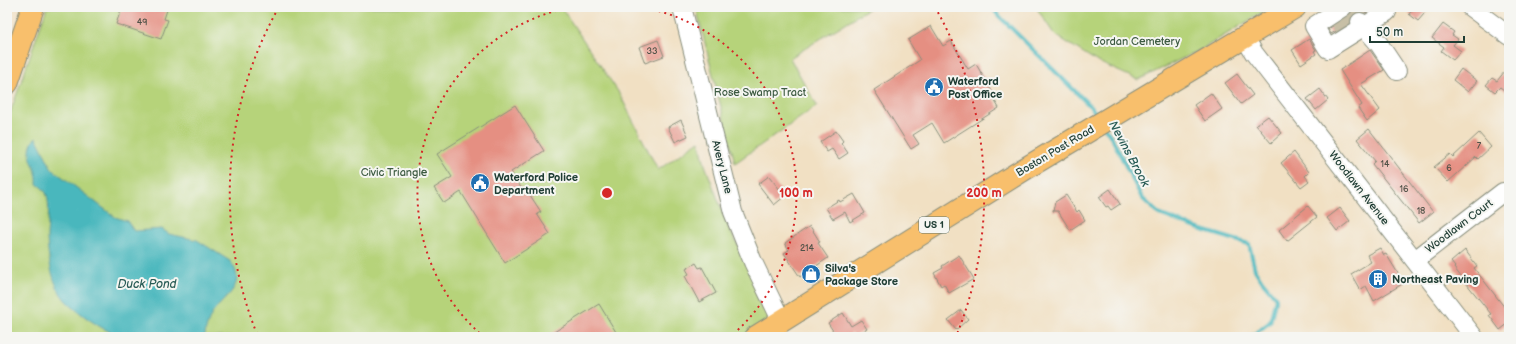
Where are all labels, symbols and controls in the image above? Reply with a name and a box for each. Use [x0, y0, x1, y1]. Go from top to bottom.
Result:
house number: 49 [137, 17, 147, 28]
scale bar [1370, 18, 1464, 44]
text: 50 m [1376, 25, 1403, 40]
park label: Jordan Cemetery [1094, 35, 1180, 48]
house number: 33 [646, 46, 658, 57]
place label: Waterford Post Office [948, 75, 1002, 101]
public building icon: Waterford Post Office [923, 76, 945, 98]
park label: Rose Swamp Tract [714, 86, 807, 99]
water label: Nevins Brook [1105, 118, 1153, 191]
street label: Boston Post Road [1014, 123, 1096, 179]
street label: Avery Lane [709, 139, 735, 196]
house number: 7 [1477, 141, 1482, 152]
street label: Woodlawn Avenue [1326, 148, 1392, 228]
house number: 14 [1381, 159, 1390, 170]
house number: 6 [1446, 163, 1452, 174]
park label: Civic Triangle [361, 166, 428, 179]
place label: Waterford Police Department [494, 171, 578, 197]
public building icon: Waterford Police Department [469, 172, 491, 194]
house number: 16 [1400, 184, 1409, 195]
centre of rings [600, 186, 614, 200]
text: 100 m [779, 186, 813, 201]
text: 200 m [966, 186, 1002, 201]
street label: Woodlawn Court [1423, 196, 1496, 256]
house number: 18 [1417, 206, 1425, 217]
road number: US 1 [919, 217, 949, 233]
house number: 214 [800, 243, 815, 254]
place label: Silva's Package Store [825, 262, 898, 288]
shop icon: Silva's Package Store [800, 263, 822, 285]
building icon: Northeast Paving [1367, 268, 1389, 290]
place label: Northeast Paving [1392, 273, 1478, 286]
water label: Duck Pond [117, 277, 178, 292]

